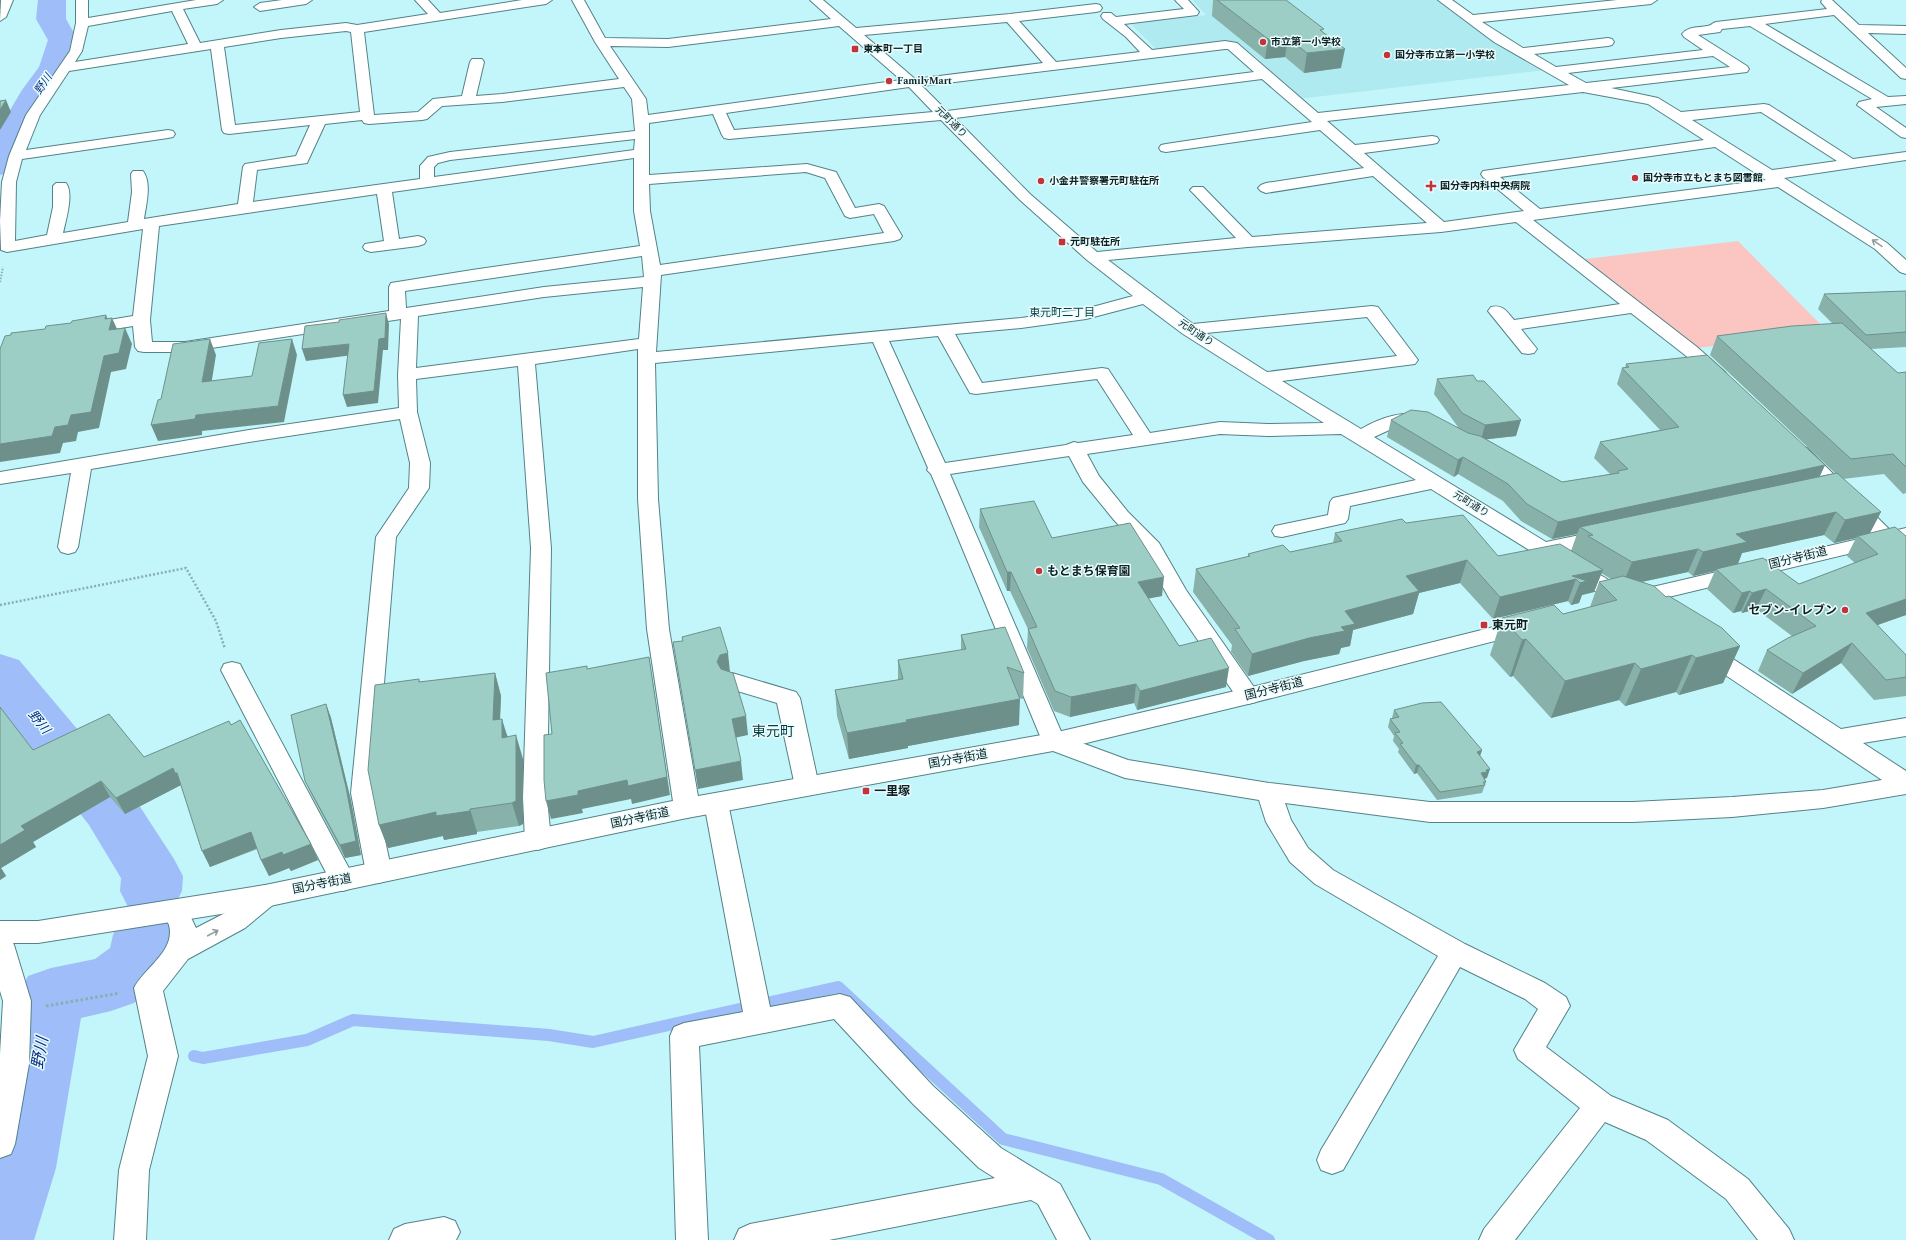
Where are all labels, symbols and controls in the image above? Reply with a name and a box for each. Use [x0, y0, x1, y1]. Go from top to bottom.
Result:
place label: 市立第一小学校 [1271, 34, 1341, 50]
marker: 市立第一小学校 [1258, 37, 1268, 47]
place label: 東本町一丁目 [863, 41, 923, 57]
marker: 東本町一丁目 [850, 44, 860, 54]
place label: 国分寺市立第一小学校 [1395, 47, 1495, 63]
marker: 国分寺市立第一小学校 [1382, 50, 1392, 60]
water label: 野川 [30, 69, 57, 98]
place label: FamilyMart [897, 73, 952, 89]
marker: FamilyMart [884, 76, 894, 86]
street label: 元町通り [931, 102, 971, 142]
place label: 国分寺市立もとまち図書館 [1643, 170, 1763, 186]
place label: 小金井警察署元町駐在所 [1049, 173, 1159, 189]
marker: 国分寺市立もとまち図書館 [1630, 173, 1640, 183]
marker: 小金井警察署元町駐在所 [1036, 176, 1046, 186]
place label: 国分寺内科中央病院 [1440, 178, 1530, 194]
marker: 国分寺内科中央病院 [1425, 180, 1437, 192]
place label: 元町駐在所 [1070, 234, 1120, 250]
marker: 元町駐在所 [1057, 237, 1067, 247]
one-way arrow [1872, 239, 1883, 247]
district label: 東元町二丁目 [1029, 304, 1095, 321]
street label: 元町通り [1175, 315, 1217, 351]
street label: 元町通り [1450, 487, 1492, 521]
street label: 国分寺街道 [1767, 542, 1829, 574]
place label: もとまち保育園 [1047, 562, 1131, 581]
marker: もとまち保育園 [1034, 566, 1044, 576]
place label: セブン-イレブン [1749, 601, 1837, 620]
marker: セブン-イレブン [1840, 605, 1850, 615]
place label: 東元町 [1492, 616, 1528, 635]
marker: 東元町 [1479, 620, 1489, 630]
street label: 国分寺街道 [1243, 673, 1305, 705]
water label: 野川 [23, 706, 56, 740]
district label: 東元町 [752, 721, 794, 742]
street label: 国分寺街道 [927, 744, 989, 774]
place label: 一里塚 [874, 782, 910, 801]
marker: 一里塚 [861, 786, 871, 796]
street label: 国分寺街道 [609, 802, 671, 834]
street label: 国分寺街道 [291, 869, 353, 899]
one-way arrow [206, 928, 218, 936]
water label: 野川 [25, 1033, 55, 1071]

